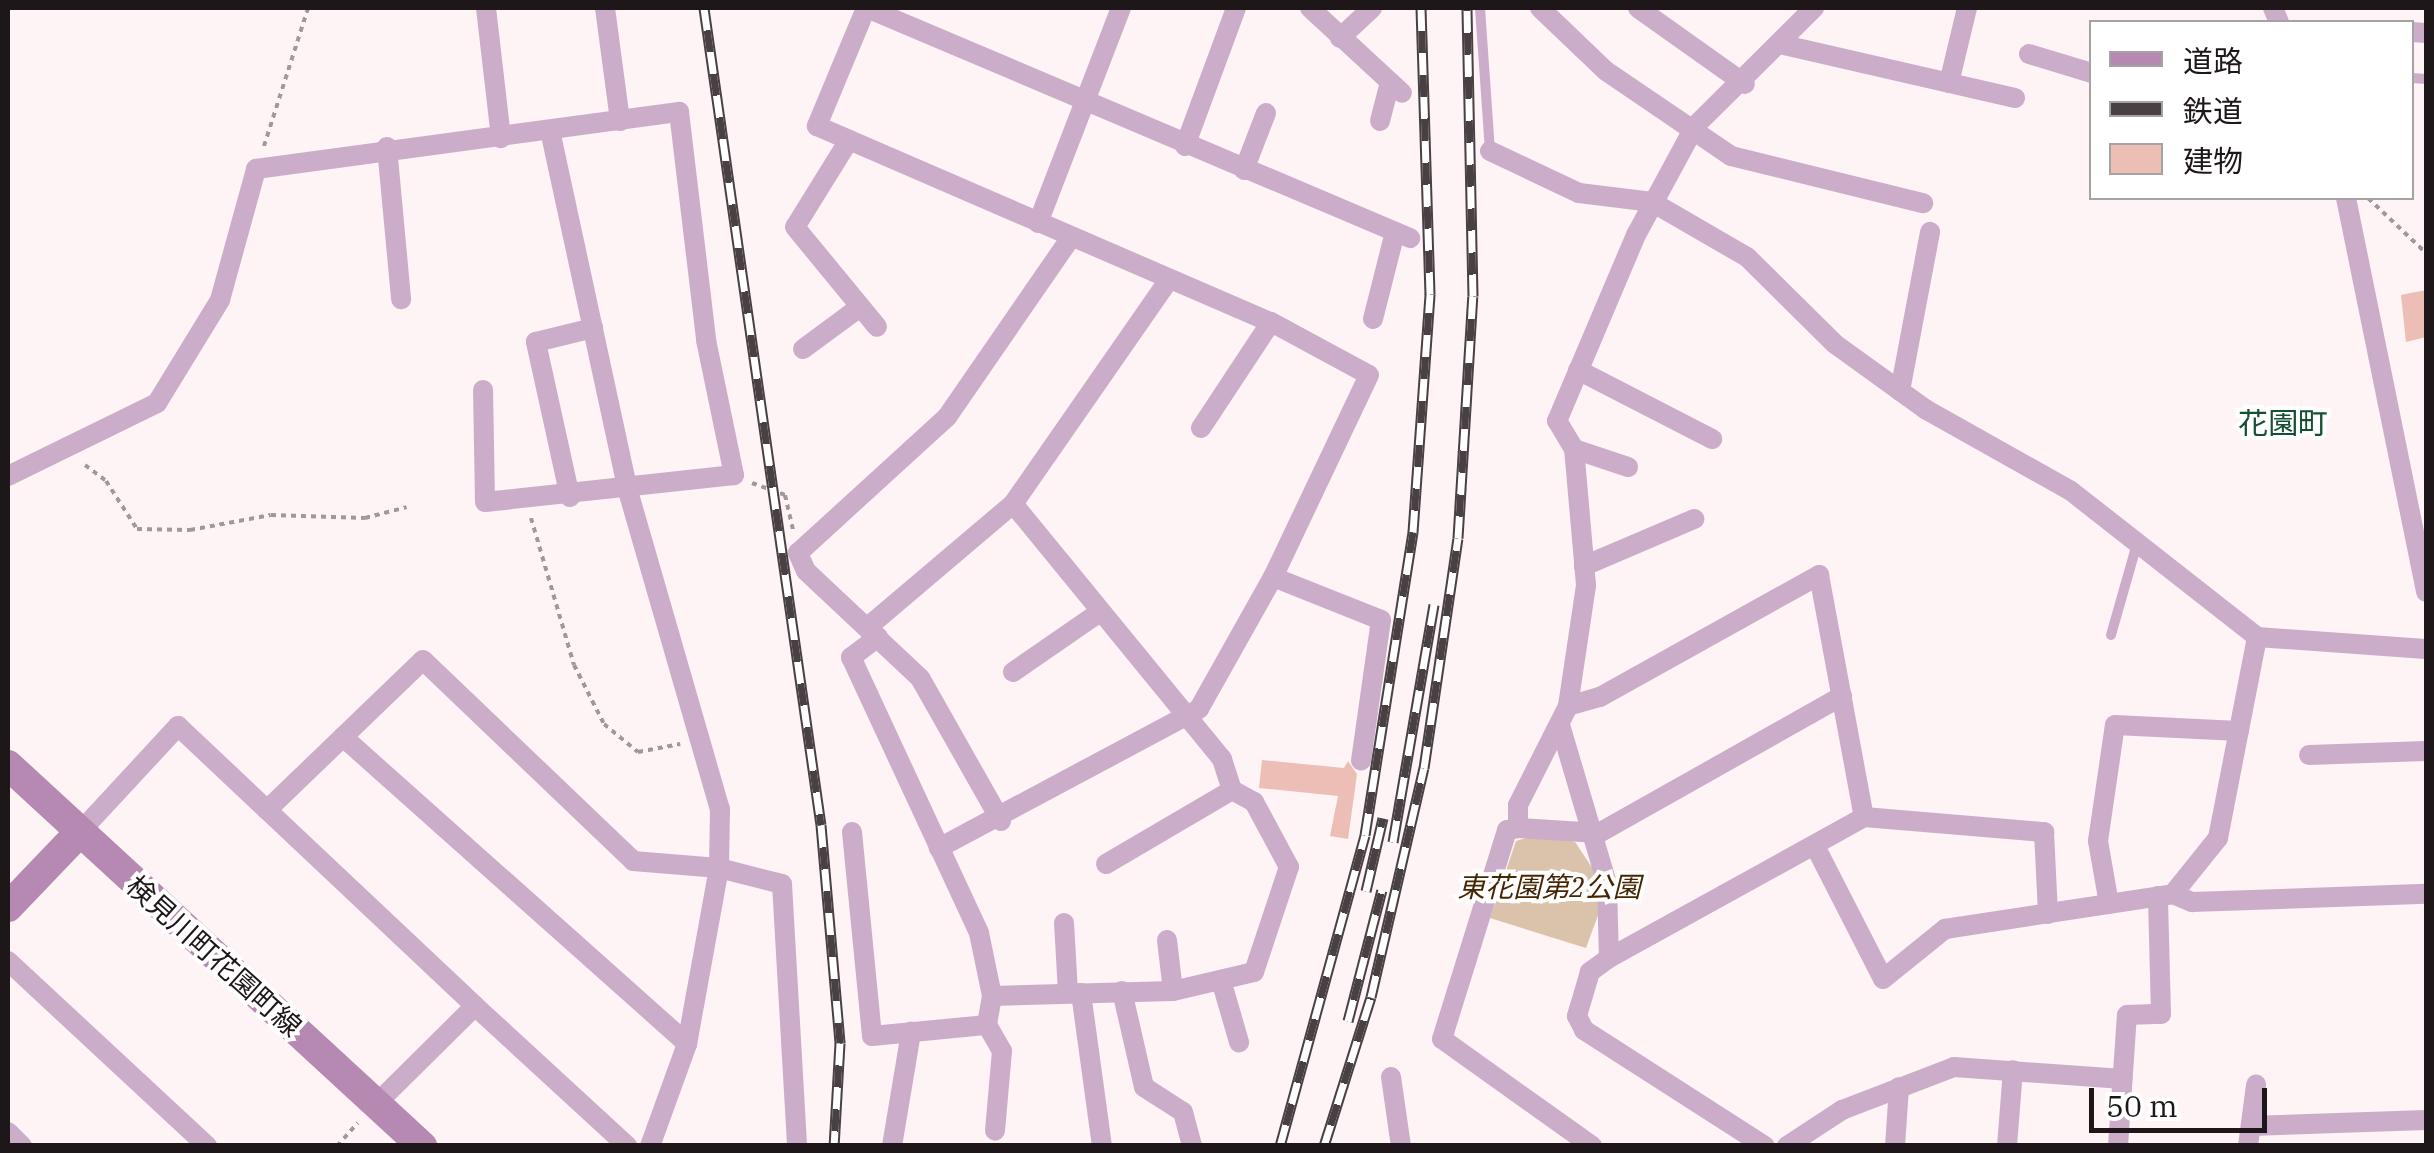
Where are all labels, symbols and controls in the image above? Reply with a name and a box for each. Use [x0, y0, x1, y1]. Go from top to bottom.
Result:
legend [2089, 20, 2414, 200]
text: 道路 [2183, 41, 2243, 80]
text: 鉄道 [2183, 91, 2243, 130]
text: 建物 [2183, 141, 2243, 180]
district label: 花園町 [2238, 405, 2328, 441]
street label: 検見川町花園町線 [120, 869, 308, 1043]
park label: 東花園第2公園 [1457, 870, 1641, 904]
scale bar [2094, 1068, 2272, 1130]
text: 50 m [2106, 1086, 2178, 1125]

